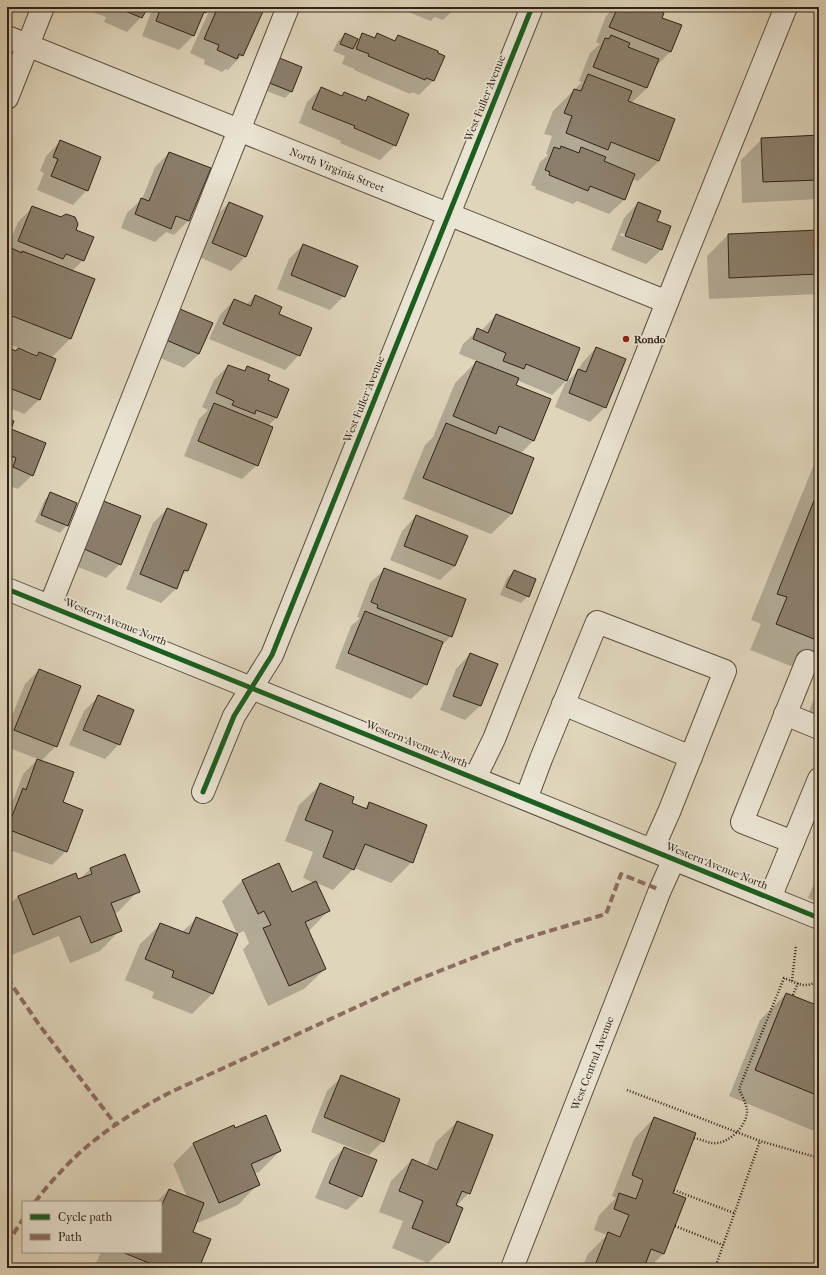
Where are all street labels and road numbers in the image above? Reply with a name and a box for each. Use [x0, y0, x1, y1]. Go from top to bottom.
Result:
street label: West Fuller Avenue [461, 52, 508, 144]
street label: North Virginia Street [288, 145, 387, 195]
street label: West Fuller Avenue [340, 353, 387, 445]
street label: Western Avenue North [62, 595, 170, 649]
street label: Western Avenue North [363, 717, 471, 771]
street label: Western Avenue North [663, 839, 771, 893]
street label: West Central Avenue [568, 1014, 617, 1113]

